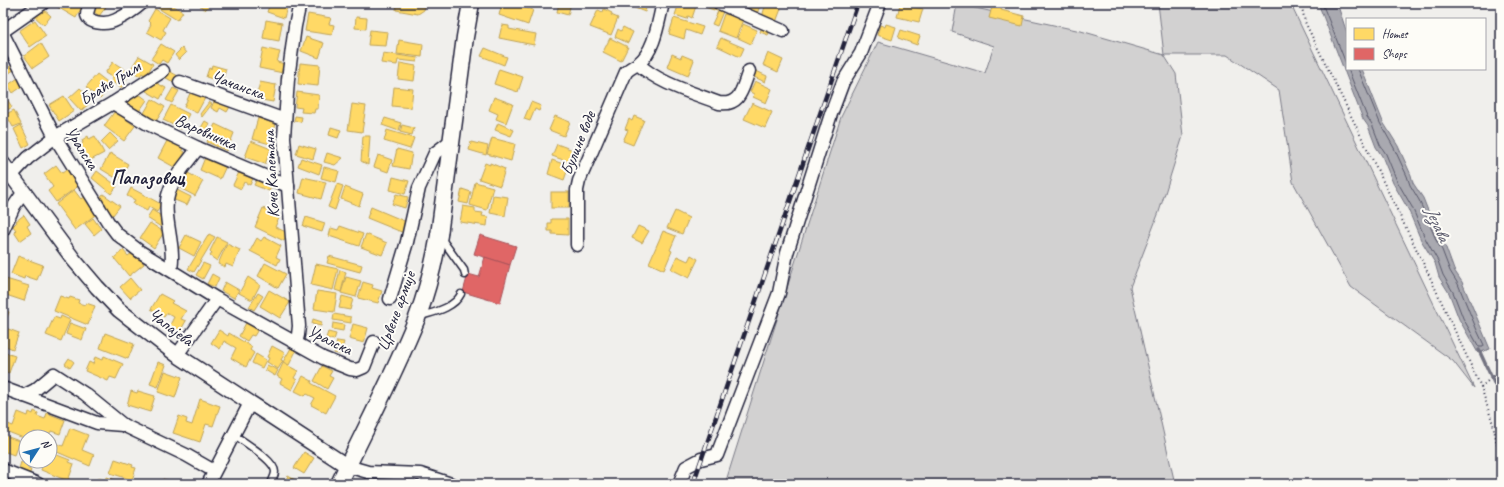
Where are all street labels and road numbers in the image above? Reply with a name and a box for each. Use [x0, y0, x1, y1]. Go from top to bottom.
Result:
street label: Браће Грим [76, 56, 145, 110]
street label: Чачанска [209, 66, 269, 105]
street label: Булине воде [556, 107, 601, 178]
street label: Варовничка [172, 109, 242, 156]
street label: Уралска [61, 122, 104, 175]
street label: Коче Капетана [258, 128, 284, 218]
street label: Црвене армије [372, 267, 421, 354]
street label: Чапајева [144, 303, 199, 351]
street label: Уралска [304, 320, 357, 360]

